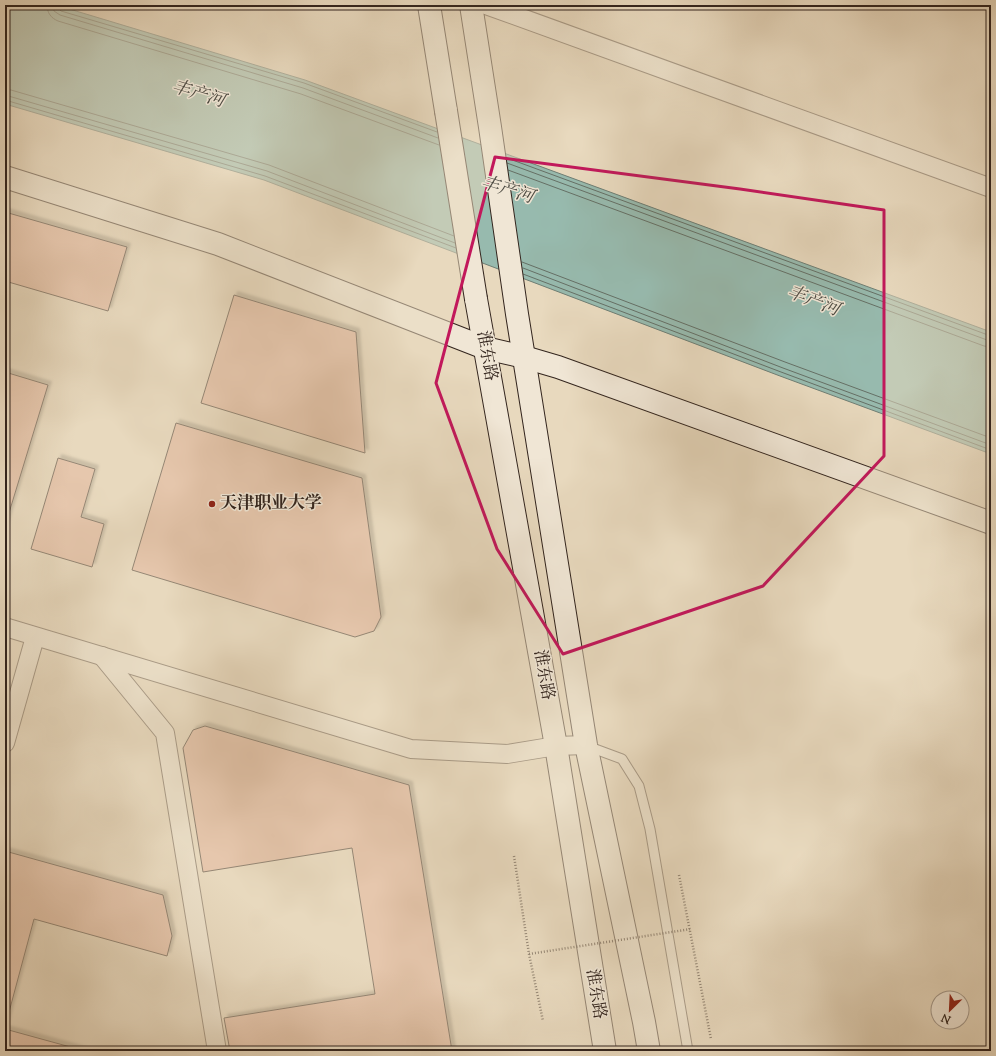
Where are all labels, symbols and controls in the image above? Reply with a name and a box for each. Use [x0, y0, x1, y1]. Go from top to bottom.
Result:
water label: 丰产河 [168, 75, 230, 116]
water label: 丰产河 [477, 171, 539, 212]
water label: 丰产河 [783, 280, 846, 325]
street label: 淮东路 [470, 329, 502, 383]
place label: 天津职业大学 [220, 492, 322, 516]
marker: 天津职业大学 [207, 499, 217, 509]
street label: 淮东路 [527, 648, 559, 702]
street label: 淮东路 [579, 967, 611, 1021]
north arrow [930, 990, 970, 1030]
text: N [939, 1009, 955, 1028]

